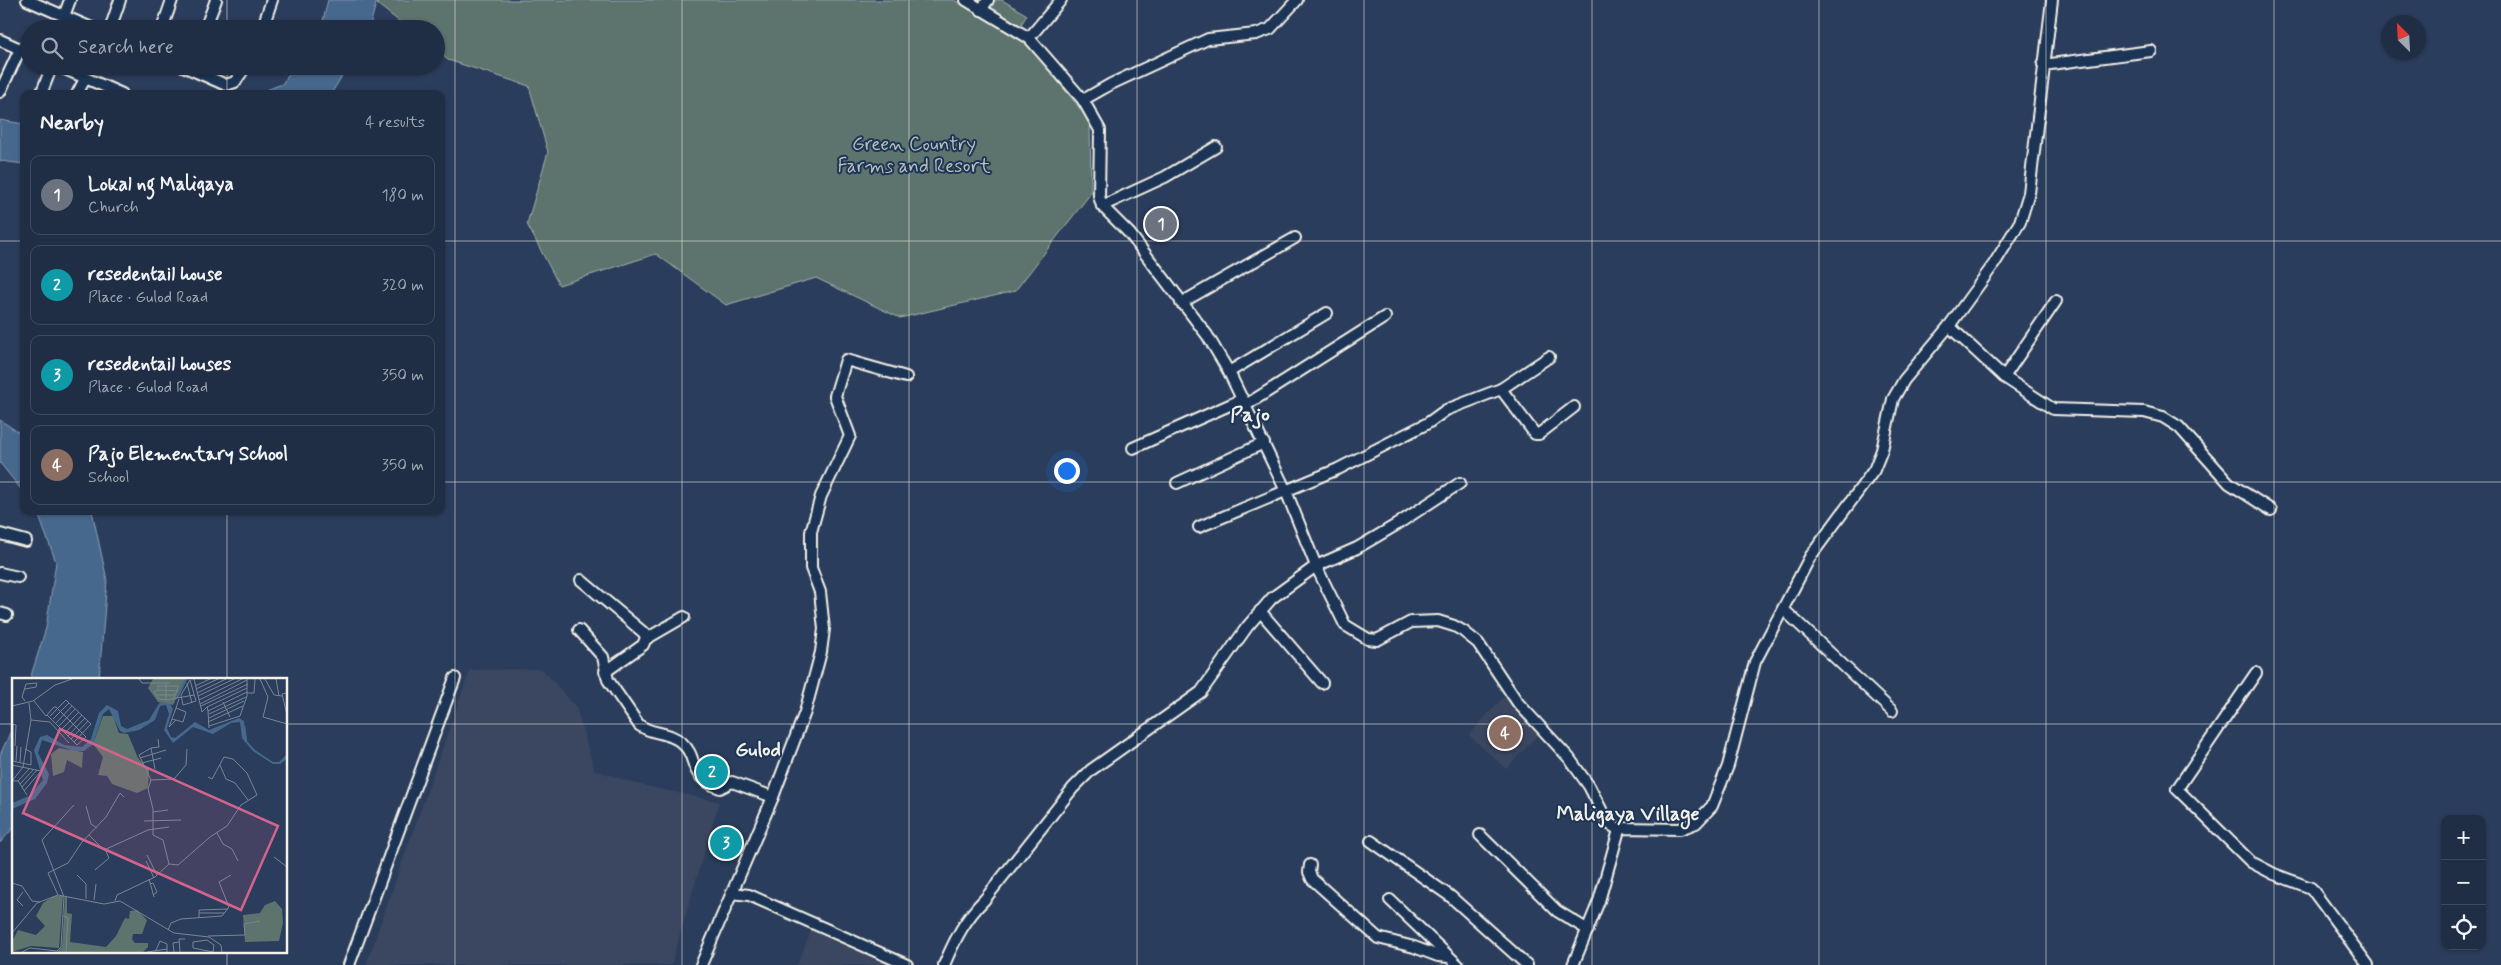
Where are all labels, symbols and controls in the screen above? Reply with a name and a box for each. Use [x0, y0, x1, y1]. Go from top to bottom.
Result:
north arrow [2381, 15, 2426, 60]
search box [20, 20, 445, 75]
icon: search [38, 34, 66, 62]
text: Search here [78, 35, 174, 60]
text: Nearby [40, 109, 104, 137]
text: 4 results [365, 112, 425, 133]
park label: Green Country Farms and Resort [837, 132, 991, 179]
text: Lokal ng Maligaya [88, 172, 234, 197]
text: 1 [53, 185, 61, 206]
text: 180 m [381, 185, 424, 206]
text: Church [88, 197, 139, 218]
pin: 1 [1145, 205, 1177, 243]
text: resedentail house [88, 262, 223, 287]
text: 2 [53, 275, 61, 296]
text: 320 m [382, 275, 424, 296]
text: Place · Gulod Road [88, 287, 208, 308]
text: resedentail houses [88, 352, 231, 377]
text: 3 [53, 365, 61, 386]
text: 350 m [382, 365, 424, 386]
text: Place · Gulod Road [88, 377, 208, 398]
district label: Pajo [1230, 401, 1270, 429]
text: Pajo Elementary School [88, 442, 288, 467]
text: 4 [52, 455, 62, 476]
text: 350 m [382, 455, 424, 476]
your location [1054, 458, 1080, 484]
text: School [88, 467, 129, 488]
inset map [12, 678, 288, 952]
pin: 4 [1489, 714, 1521, 752]
district label: Gulod [735, 737, 781, 764]
pin: 2 [696, 753, 728, 791]
district label: Maligaya Village [1556, 801, 1700, 830]
map controls [2441, 815, 2486, 950]
button: + [2441, 815, 2486, 860]
pin: 3 [710, 824, 742, 862]
button: − [2441, 860, 2486, 905]
button: locate [2441, 905, 2486, 950]

